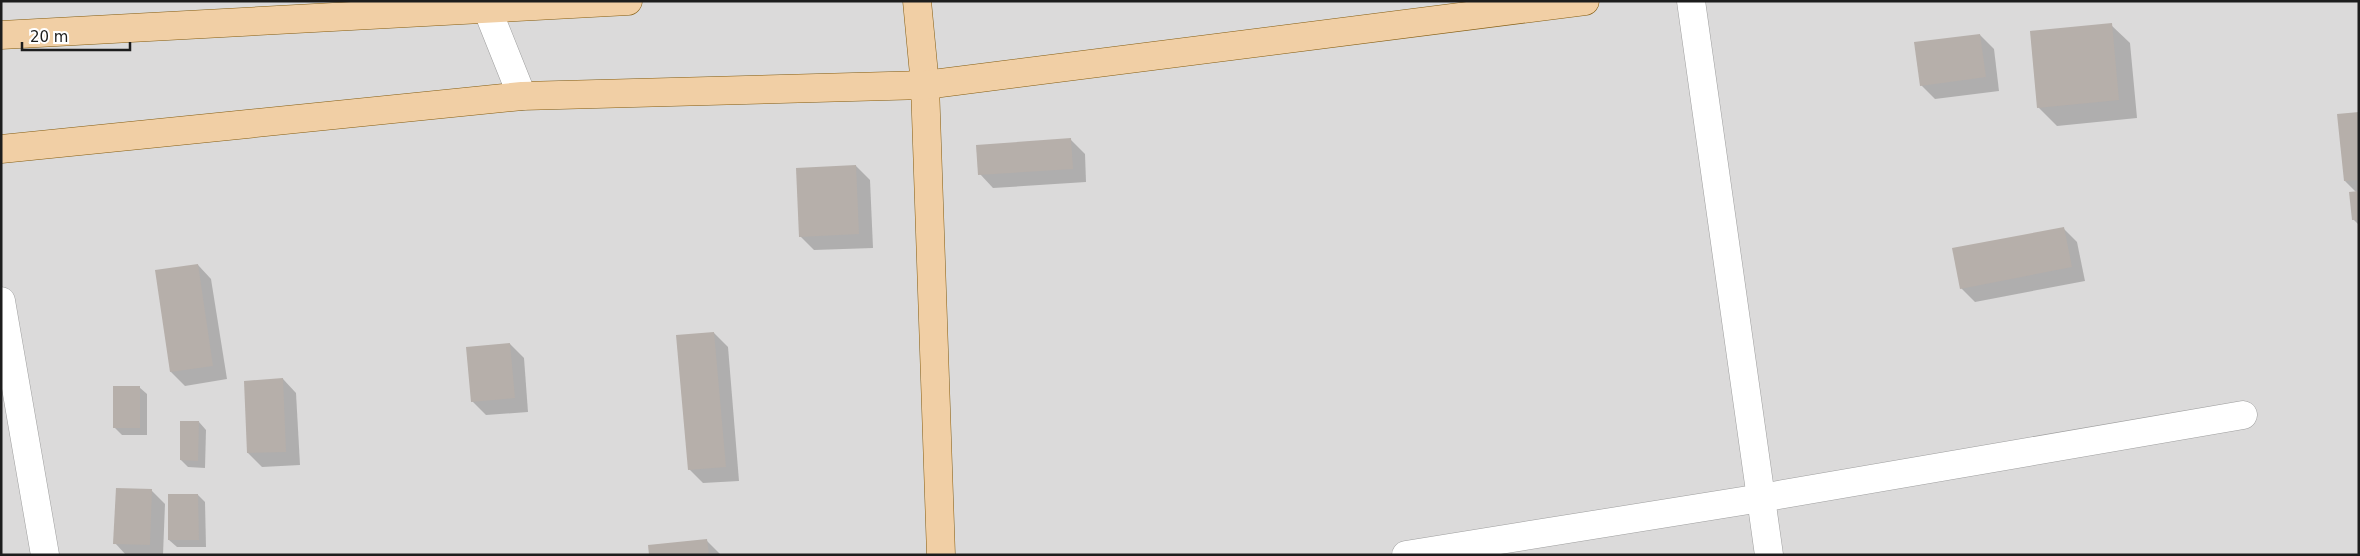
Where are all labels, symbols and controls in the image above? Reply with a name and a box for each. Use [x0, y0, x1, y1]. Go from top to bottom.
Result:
scale bar [22, 20, 130, 52]
text: 20 m [30, 28, 68, 46]

